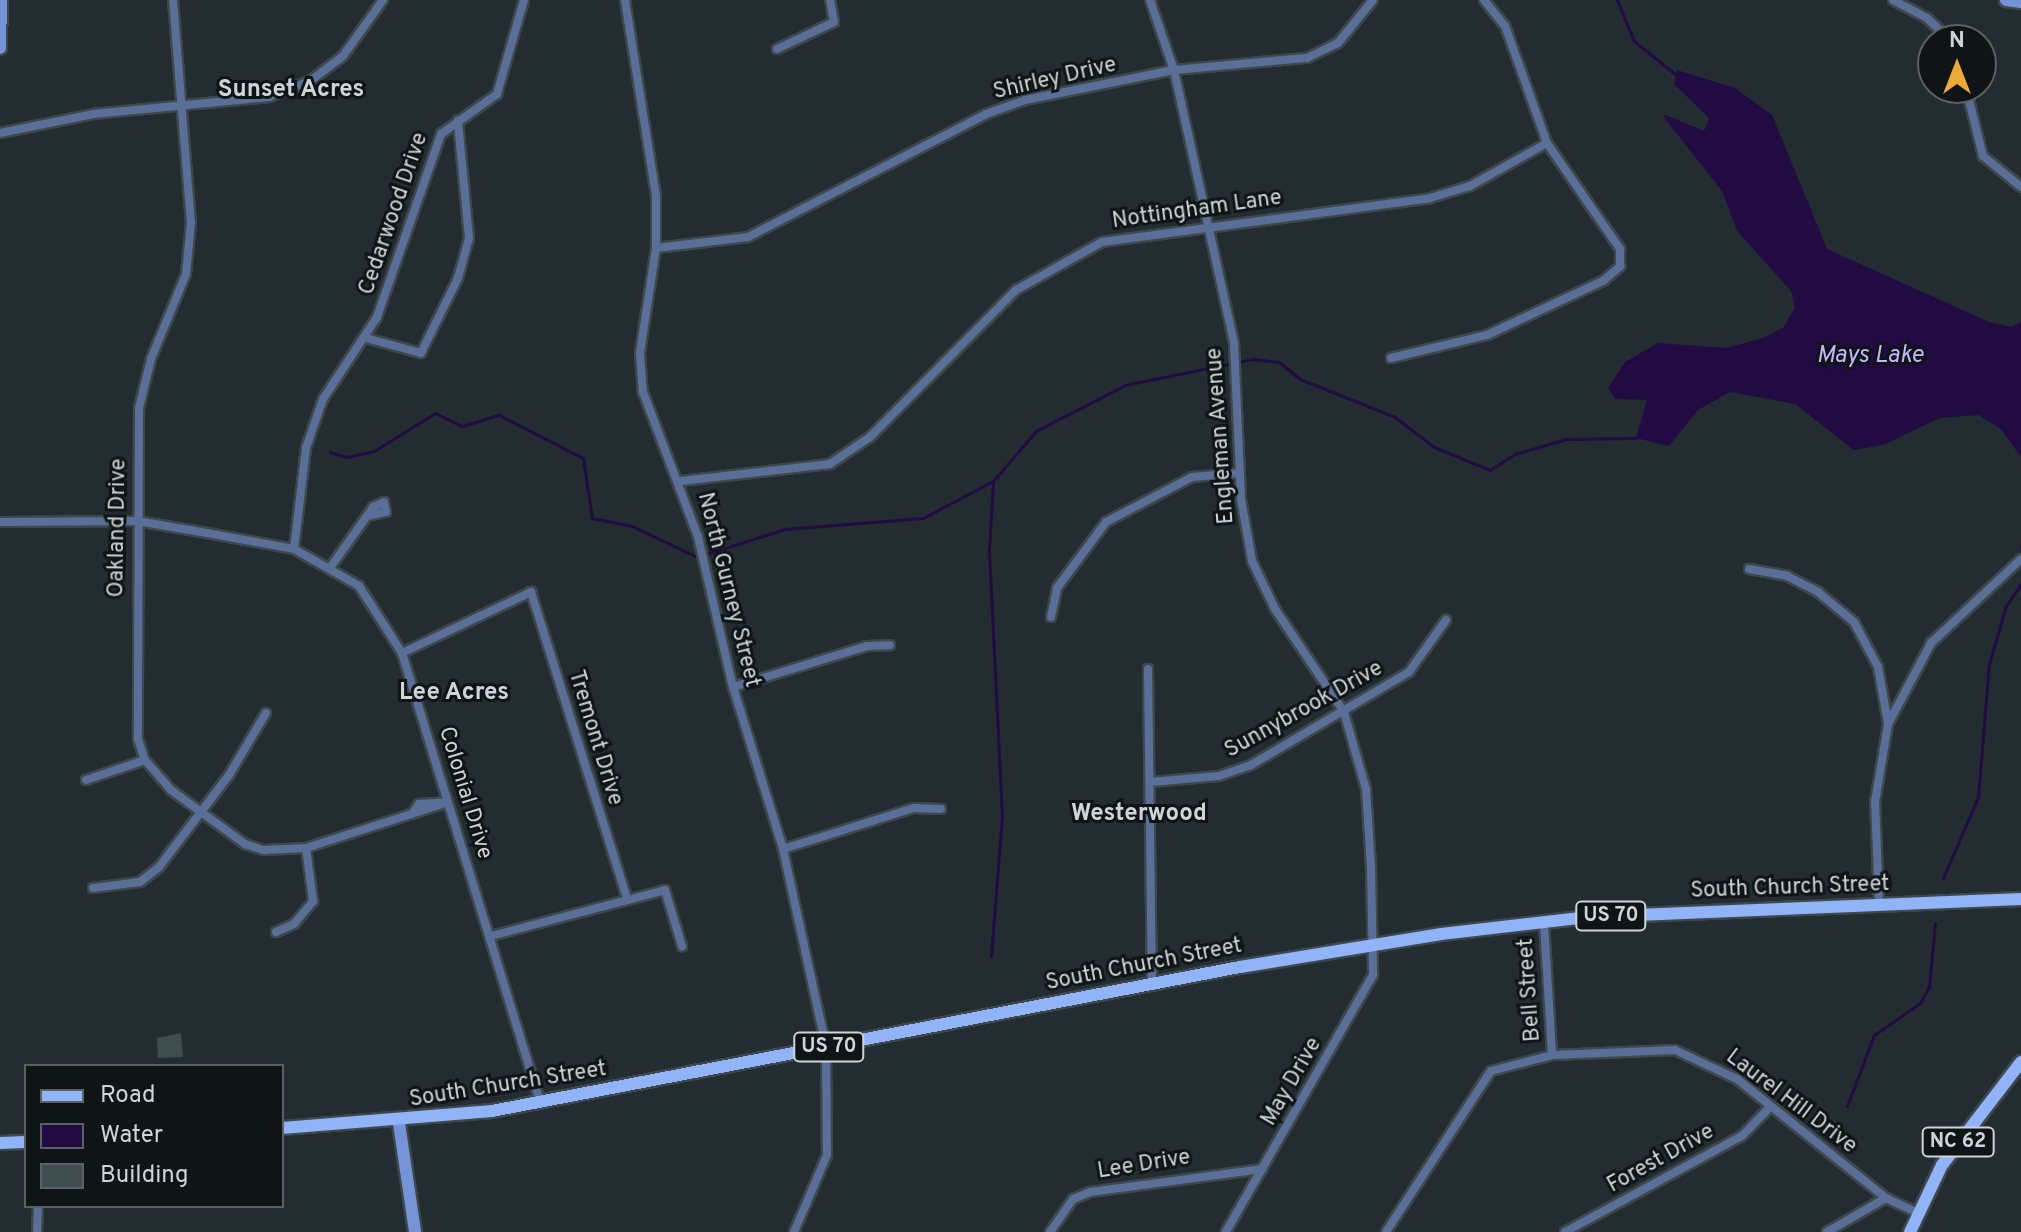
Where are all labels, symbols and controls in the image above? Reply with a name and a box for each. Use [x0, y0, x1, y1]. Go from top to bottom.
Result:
north arrow [1917, 24, 1997, 104]
text: N [1949, 28, 1965, 55]
street label: Shirley Drive [991, 52, 1119, 106]
district label: Sunset Acres [217, 77, 365, 105]
street label: Cedarwood Drive [354, 129, 434, 299]
street label: Nottingham Lane [1110, 185, 1284, 235]
water label: Mays Lake [1817, 343, 1923, 371]
street label: Engleman Avenue [1202, 346, 1240, 526]
street label: Oakland Drive [104, 458, 132, 598]
street label: North Gurney Street [691, 490, 765, 690]
street label: Sunnybrook Drive [1220, 656, 1388, 764]
street label: Tremont Drive [562, 667, 628, 809]
district label: Lee Acres [399, 680, 509, 708]
street label: Colonial Drive [432, 724, 498, 862]
district label: Westerwood [1071, 801, 1207, 829]
street label: South Church Street [1690, 871, 1890, 905]
road number: US 70 [1575, 900, 1647, 932]
street label: South Church Street [1044, 933, 1244, 997]
street label: Bell Street [1513, 937, 1547, 1043]
road number: US 70 [793, 1031, 865, 1063]
street label: May Drive [1256, 1033, 1328, 1131]
street label: Laurel Hill Drive [1720, 1044, 1862, 1160]
street label: South Church Street [408, 1056, 608, 1114]
legend [24, 1064, 284, 1208]
text: Road [100, 1081, 156, 1111]
street label: Forest Drive [1603, 1119, 1719, 1199]
text: Water [100, 1121, 163, 1151]
road number: NC 62 [1920, 1126, 1996, 1158]
street label: Lee Drive [1096, 1145, 1192, 1185]
text: Building [100, 1161, 189, 1191]

